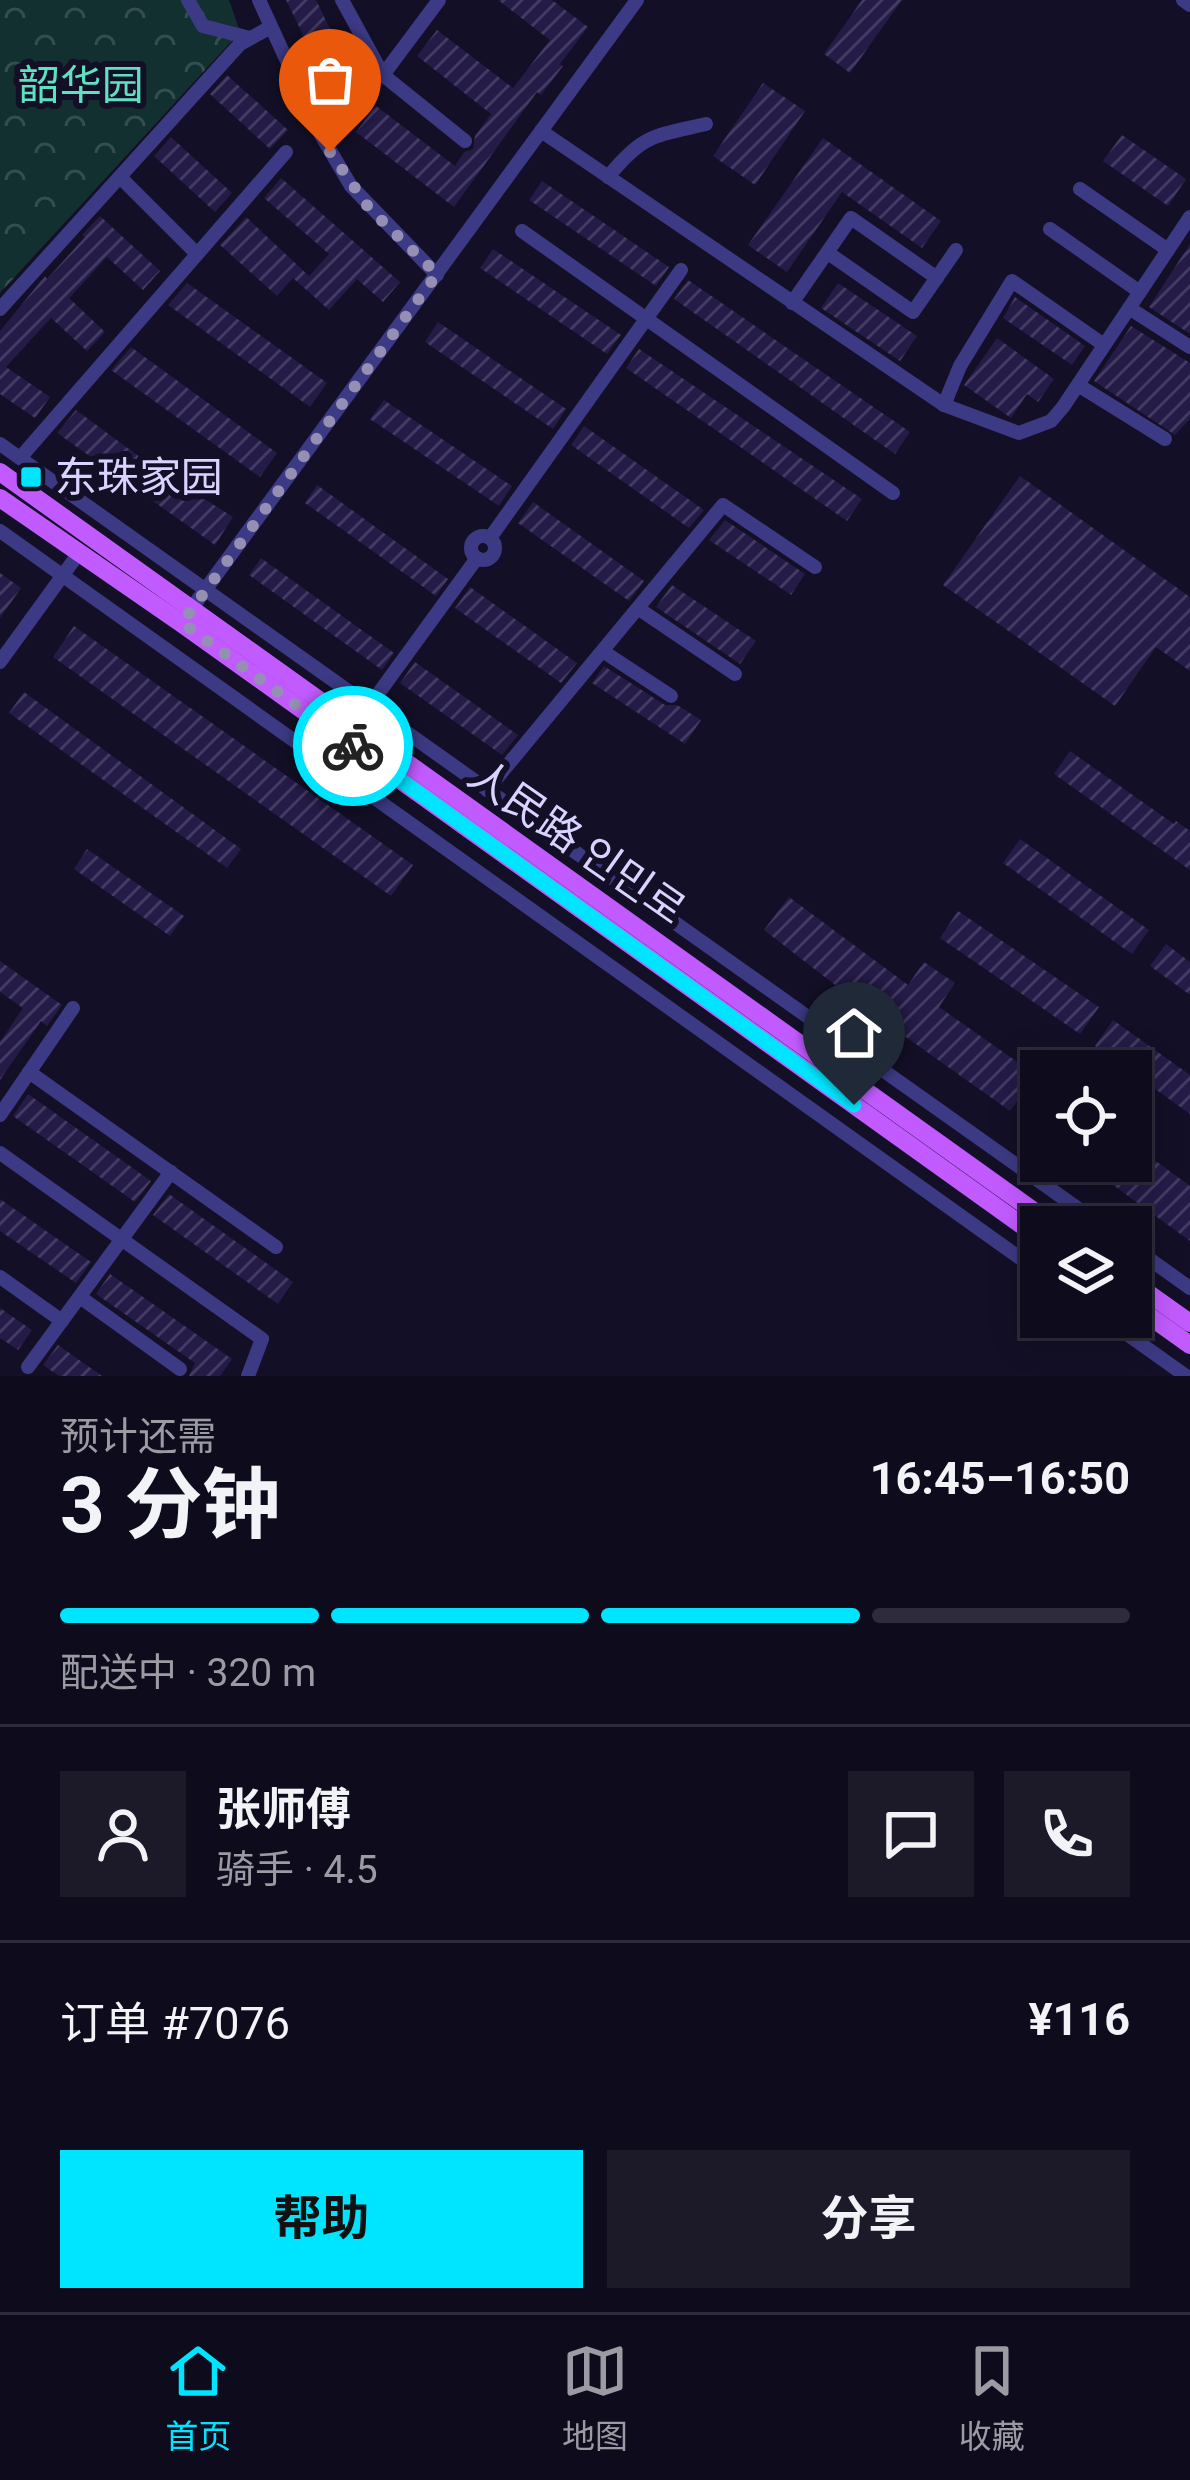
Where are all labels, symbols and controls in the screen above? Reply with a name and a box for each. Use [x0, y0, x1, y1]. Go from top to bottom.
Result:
pin [279, 29, 381, 152]
icon: bag [297, 47, 363, 113]
park label: 韶华园 [18, 61, 144, 110]
place label: 东珠家园 [55, 453, 223, 502]
marker: 东珠家园 [18, 464, 44, 490]
courier [293, 686, 413, 806]
icon: bike [320, 713, 386, 779]
street label: 人民路 인민로 [460, 750, 694, 934]
pin [803, 982, 905, 1105]
icon: home [821, 1000, 887, 1066]
map controls [1020, 1050, 1152, 1338]
button: locate [1020, 1050, 1152, 1182]
button: layers [1020, 1206, 1152, 1338]
text: 预计还需 [60, 1414, 216, 1460]
text: 16:45–16:50 [870, 1452, 1130, 1505]
text: 3 分钟 [60, 1460, 280, 1551]
text: 配送中 · 320 m [60, 1650, 316, 1696]
button: person [60, 1771, 186, 1897]
button: chat [848, 1771, 974, 1897]
button: phone [1004, 1771, 1130, 1897]
text: 张师傅 [216, 1783, 351, 1836]
text: 骑手 · 4.5 [216, 1847, 378, 1893]
text: ¥116 [1028, 1993, 1130, 2046]
text: 订单 #7076 [60, 1997, 290, 2050]
button: 帮助 [60, 2150, 583, 2288]
button: 分享 [607, 2150, 1130, 2288]
tab: 首页 [165, 2338, 231, 2458]
tab: 地图 [562, 2338, 628, 2458]
tab: 收藏 [959, 2338, 1025, 2458]

